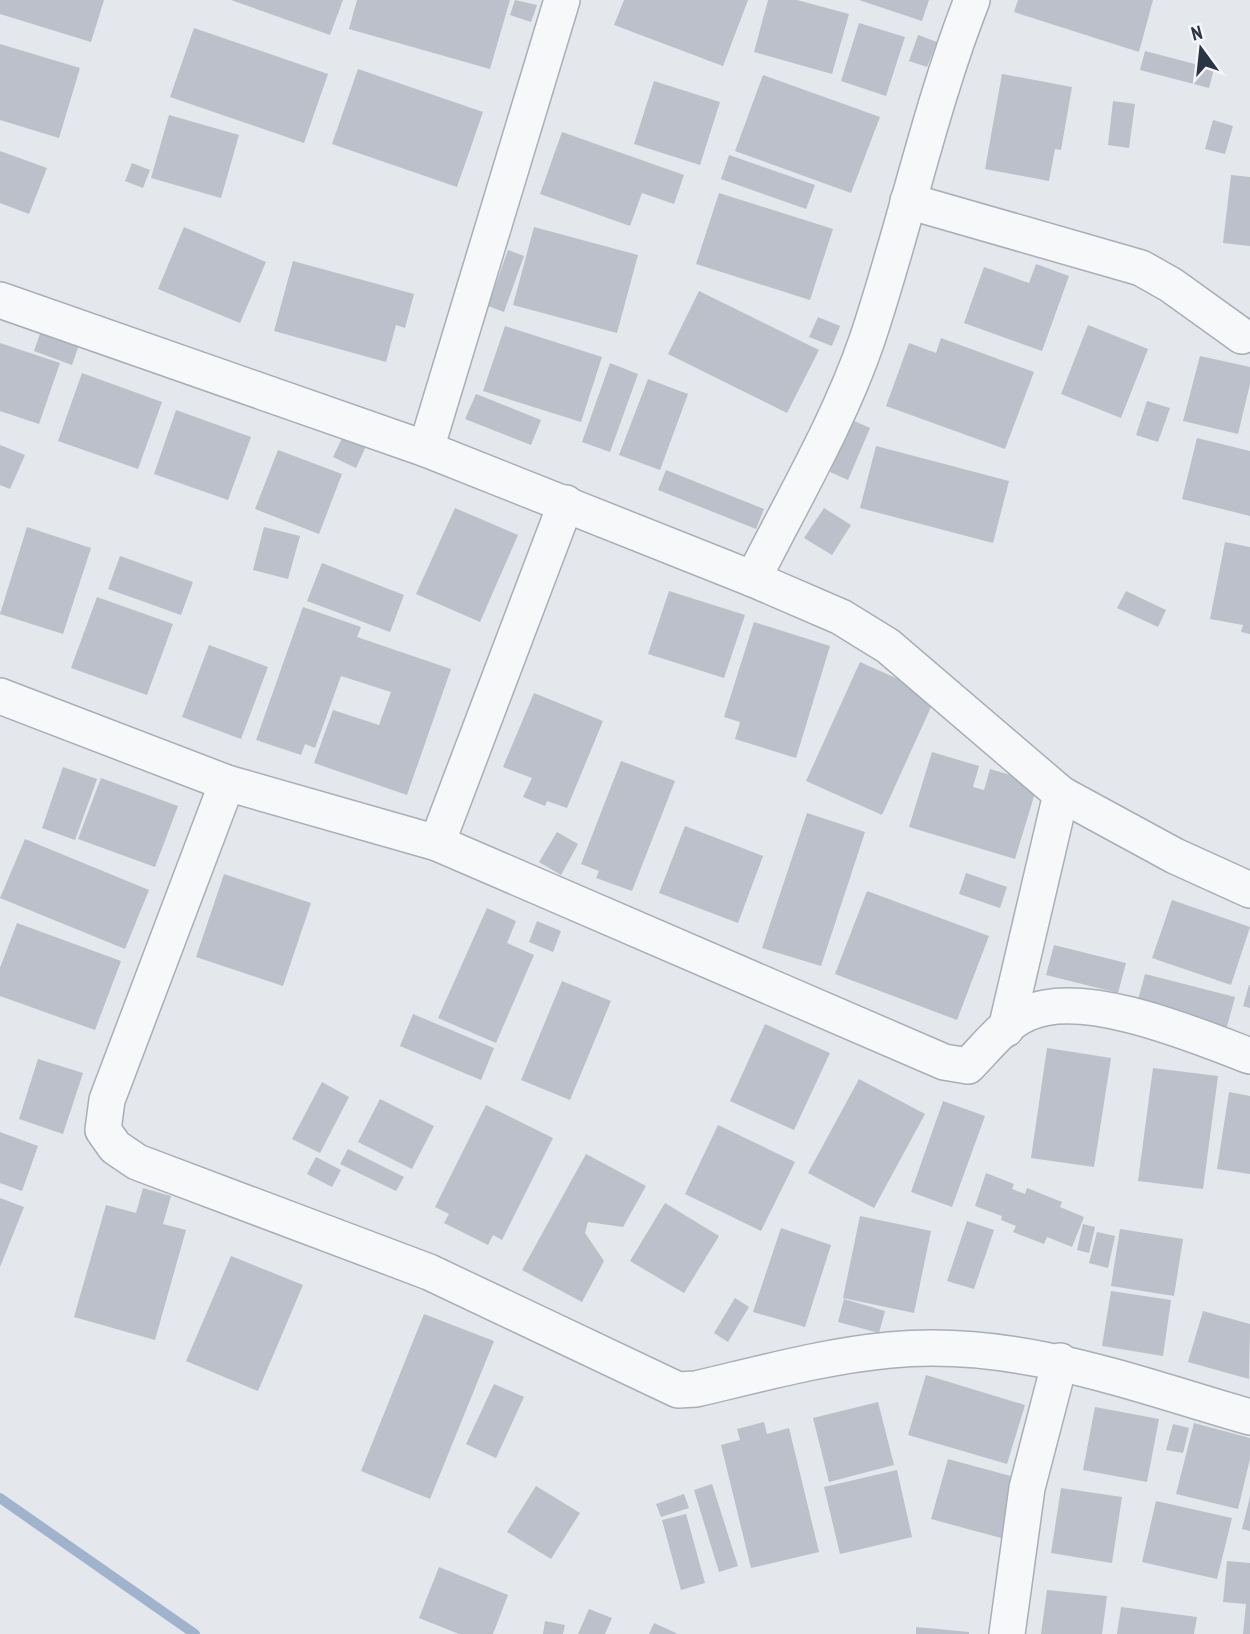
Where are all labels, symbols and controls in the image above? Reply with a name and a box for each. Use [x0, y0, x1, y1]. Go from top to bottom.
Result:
north arrow [1166, 14, 1236, 84]
text: N [1189, 20, 1205, 45]

